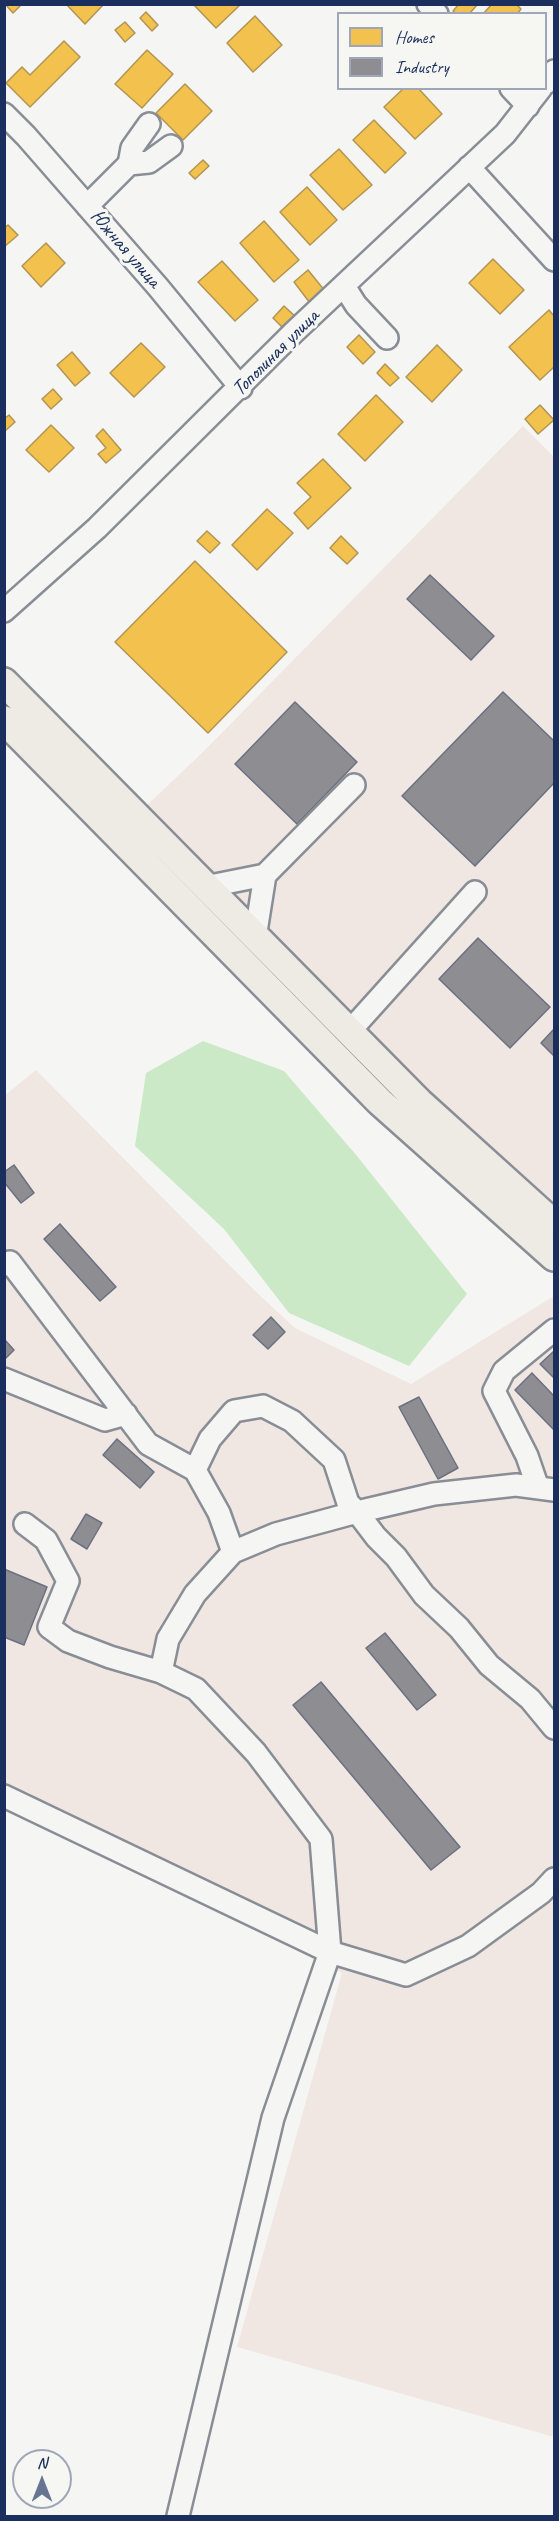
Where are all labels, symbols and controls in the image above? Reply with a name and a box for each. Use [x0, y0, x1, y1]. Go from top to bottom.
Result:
legend [337, 12, 547, 90]
text: Homes [395, 26, 434, 48]
text: Industry [395, 56, 449, 78]
street label: Южная улица [84, 205, 166, 293]
street label: Тополиная улица [227, 304, 325, 402]
north arrow [12, 2449, 72, 2509]
text: N [37, 2453, 47, 2473]

